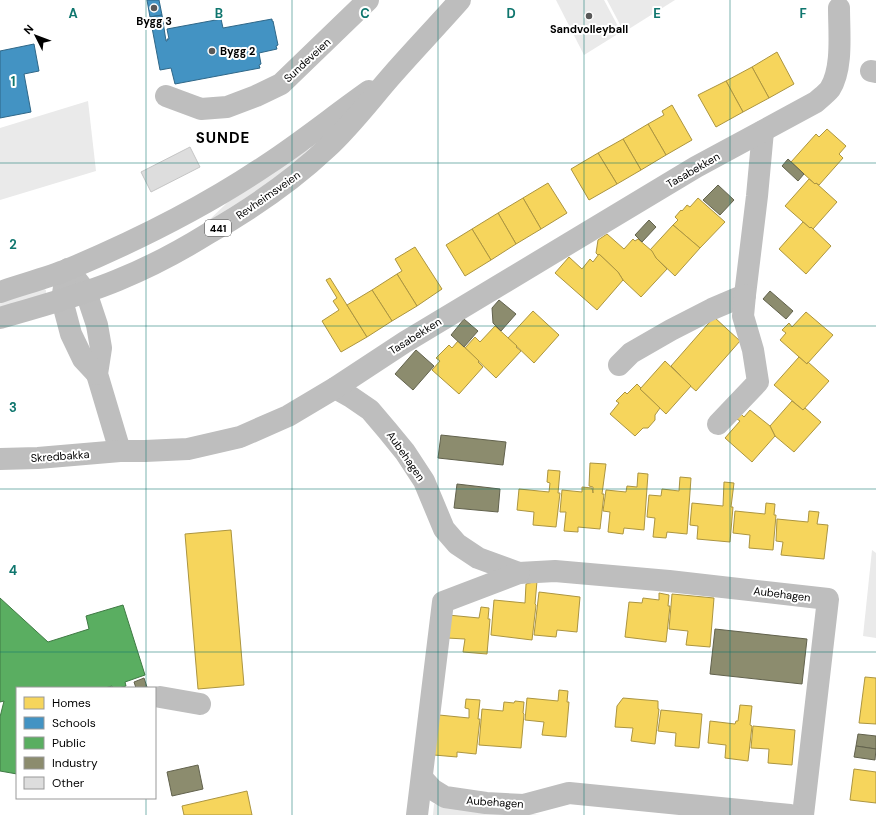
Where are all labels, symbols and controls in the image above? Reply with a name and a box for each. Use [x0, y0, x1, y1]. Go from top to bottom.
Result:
marker: Bygg 3 [149, 3, 159, 13]
text: A [68, 5, 78, 22]
text: B [215, 5, 223, 22]
text: C [360, 5, 370, 22]
text: D [506, 5, 516, 22]
text: E [653, 5, 661, 22]
text: F [799, 5, 807, 22]
marker: Sandvolleyball [584, 11, 594, 21]
place label: Bygg 3 [136, 14, 172, 28]
north arrow [16, 16, 56, 56]
text: N [21, 22, 36, 37]
place label: Sandvolleyball [550, 22, 628, 36]
street label: Sundeveien [281, 35, 333, 85]
place label: Bygg 2 [220, 44, 255, 58]
marker: Bygg 2 [207, 46, 217, 56]
text: 1 [11, 73, 15, 90]
district label: SUNDE [196, 128, 250, 148]
street label: Tasabekken [664, 149, 722, 191]
street label: Revheimsveien [233, 168, 303, 222]
road number: 441 [205, 220, 231, 236]
text: 2 [9, 236, 17, 253]
street label: Tasabekken [386, 314, 444, 358]
text: 3 [9, 399, 17, 416]
street label: Aubehagen [384, 428, 428, 484]
street label: Skredbakka [30, 447, 90, 465]
text: 4 [9, 562, 17, 579]
street label: Aubehagen [753, 584, 811, 604]
legend [16, 687, 156, 799]
text: Homes [52, 695, 91, 711]
text: Schools [52, 715, 96, 731]
text: Public [52, 735, 86, 751]
text: Industry [52, 755, 98, 771]
text: Other [52, 775, 85, 791]
street label: Aubehagen [466, 793, 524, 811]

